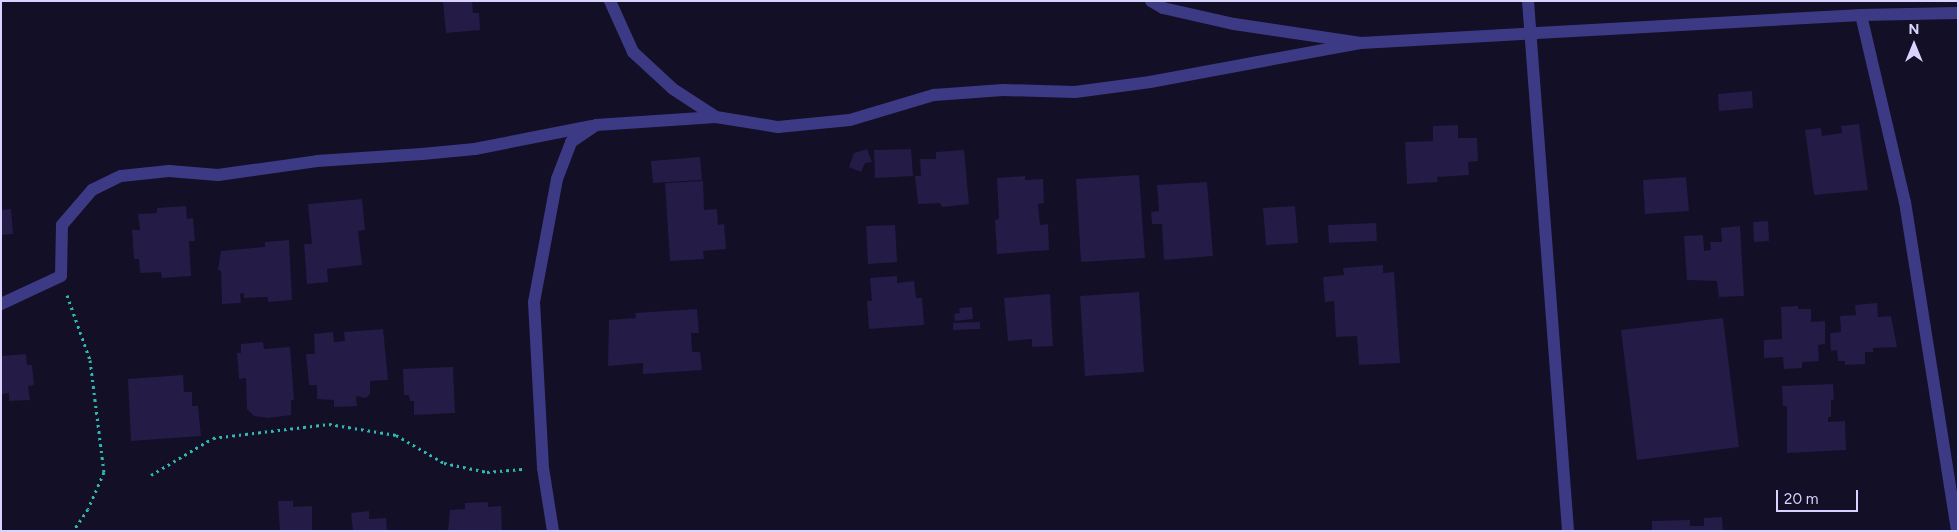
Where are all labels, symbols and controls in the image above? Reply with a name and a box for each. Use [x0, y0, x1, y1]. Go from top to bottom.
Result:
north arrow [1889, 20, 1939, 70]
text: N [1909, 21, 1919, 38]
scale bar [1779, 480, 1862, 512]
text: 20 m [1784, 490, 1818, 508]

